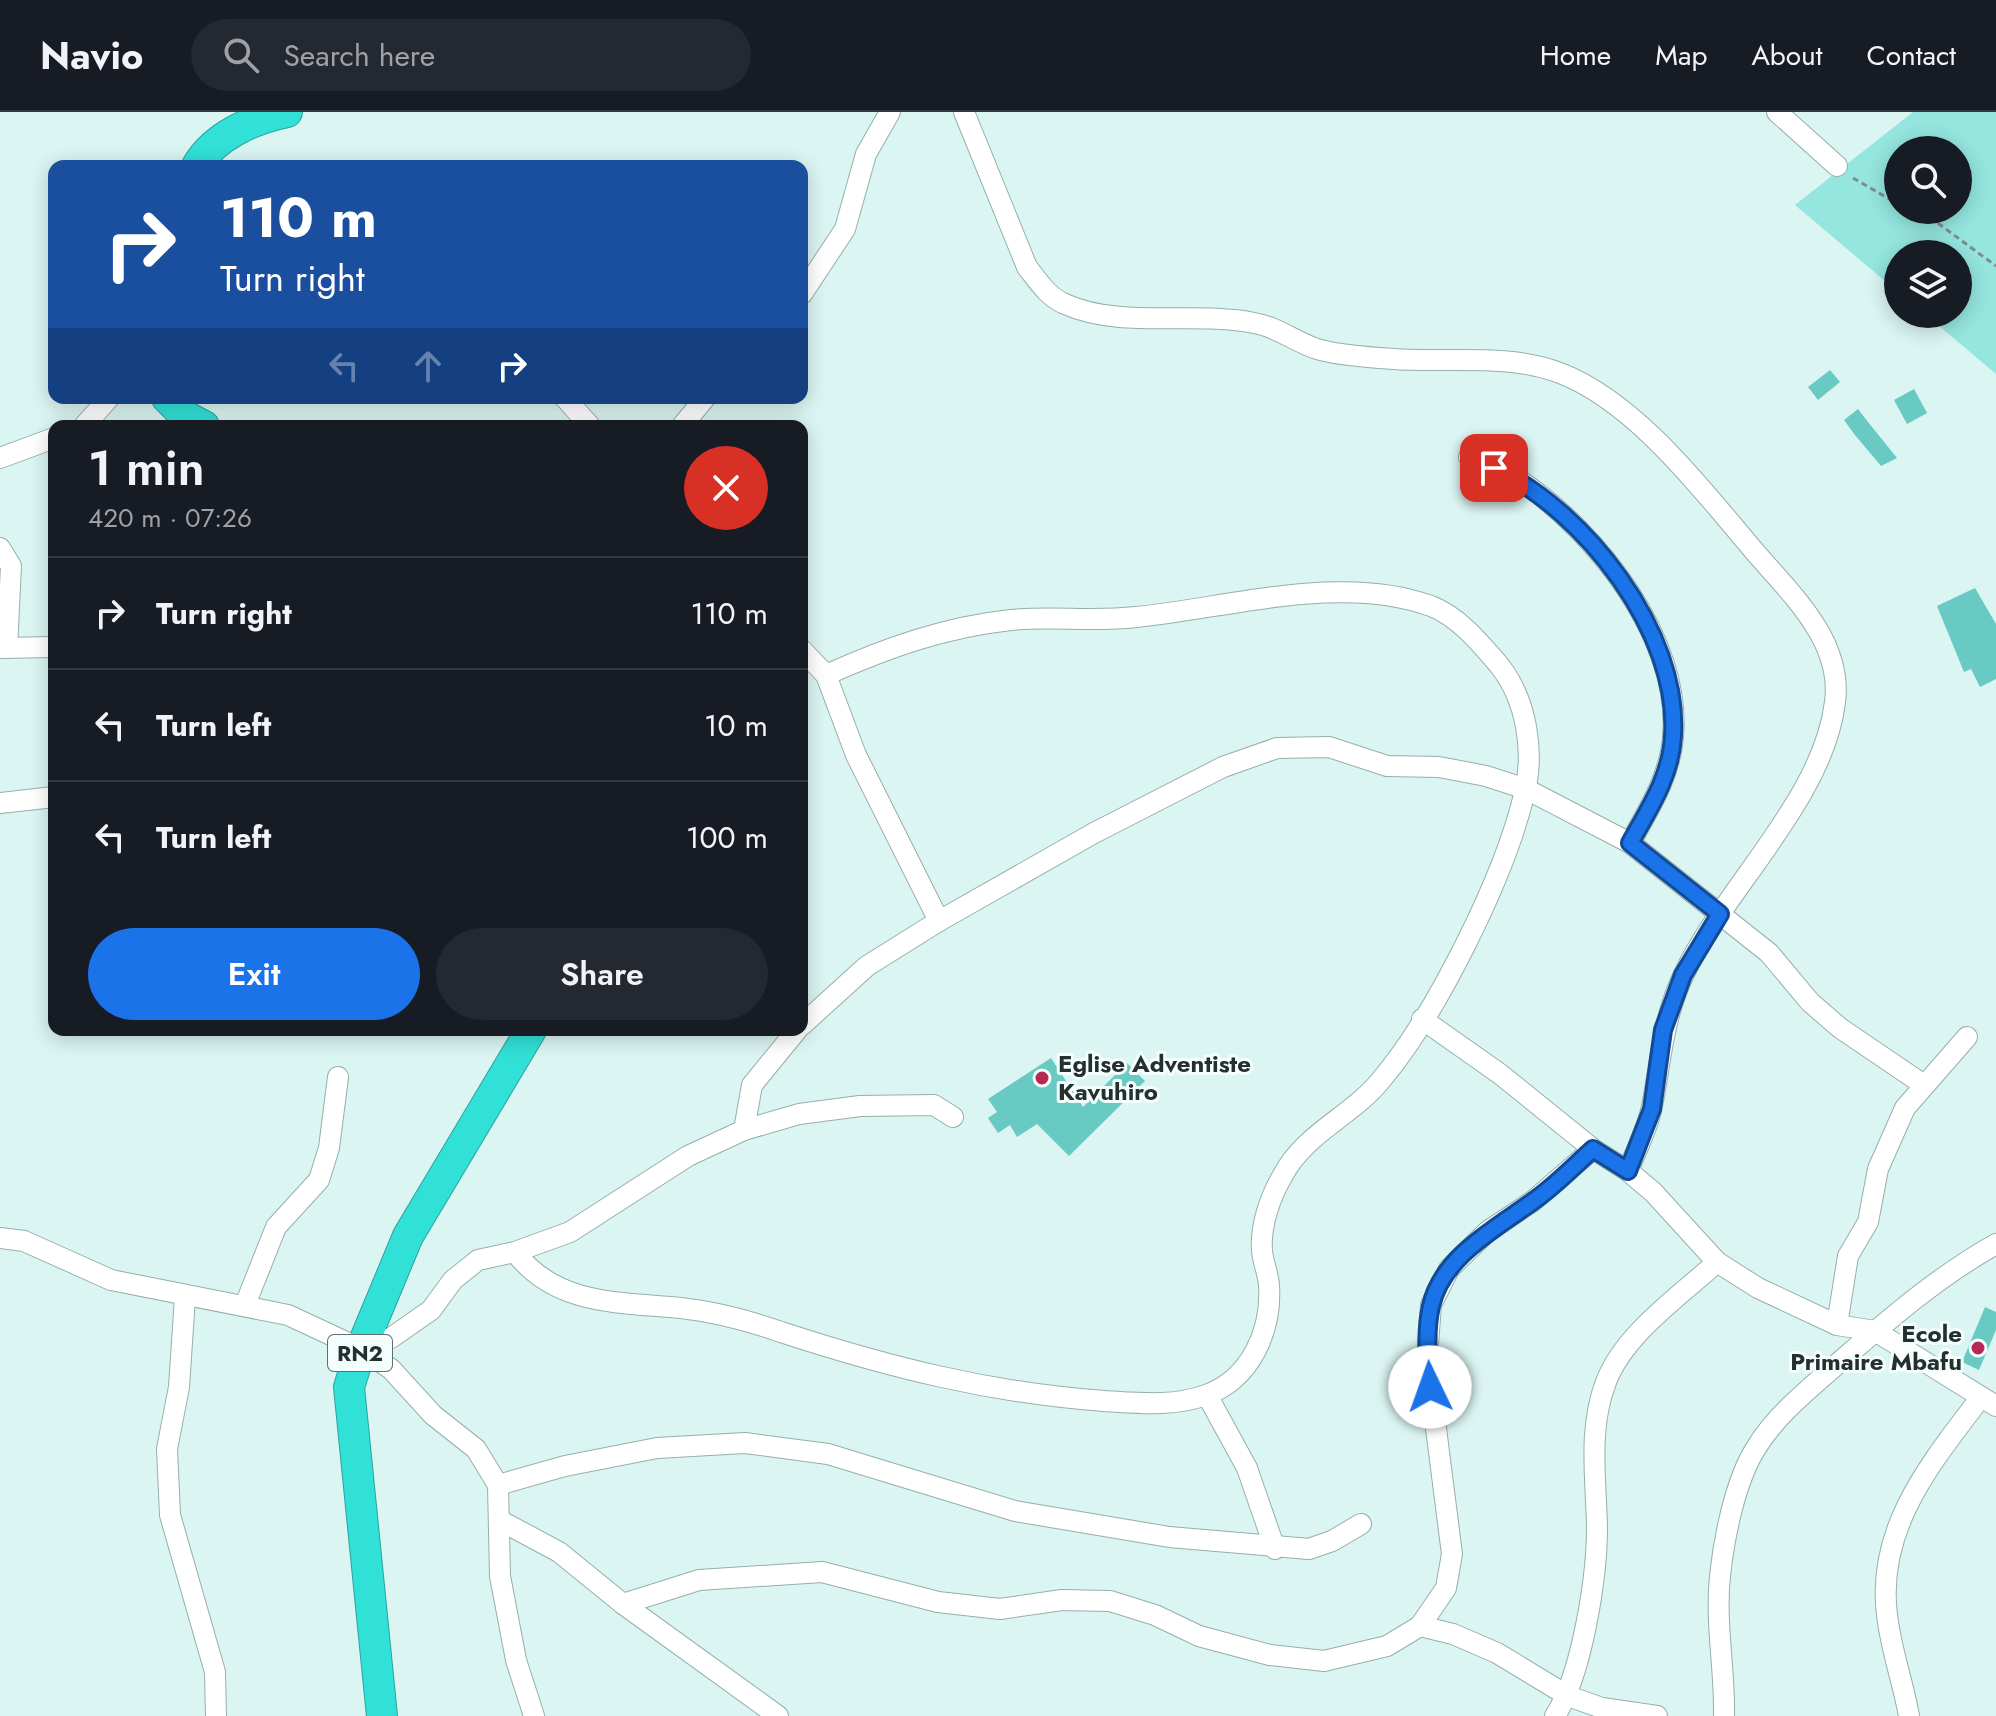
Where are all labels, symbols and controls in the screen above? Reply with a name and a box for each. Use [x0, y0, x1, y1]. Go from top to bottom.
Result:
search box [191, 19, 751, 91]
text: Navio [40, 28, 143, 83]
icon: search [219, 33, 263, 77]
text: Search here [283, 34, 435, 77]
text: Home [1540, 35, 1611, 76]
text: Map [1655, 35, 1707, 76]
text: About [1751, 35, 1823, 76]
text: Contact [1867, 35, 1956, 76]
map controls [1884, 136, 1972, 328]
button: search [1884, 136, 1972, 224]
text: 110 m [220, 177, 377, 258]
icon: right [88, 192, 192, 296]
button: layers [1884, 240, 1972, 328]
text: Turn right [220, 252, 365, 304]
icon: left [322, 344, 366, 388]
icon: ahead [406, 344, 450, 388]
icon: right [490, 344, 534, 388]
text: 1 min [88, 434, 205, 503]
pin [1460, 434, 1528, 502]
button: close [684, 446, 768, 530]
icon: arrive [1472, 446, 1516, 490]
text: 420 m · 07:26 [88, 499, 252, 537]
icon: right [88, 591, 132, 635]
text: Turn right [156, 592, 292, 635]
text: 110 m [691, 592, 768, 635]
icon: left [88, 703, 132, 747]
text: Turn left [156, 704, 271, 747]
text: 10 m [704, 704, 768, 747]
icon: left [88, 815, 132, 859]
text: Turn left [156, 816, 271, 859]
text: 100 m [686, 816, 768, 859]
button: Exit [88, 928, 420, 1020]
button: Share [436, 928, 768, 1020]
place label: Eglise Adventiste Kavuhiro [1058, 1046, 1251, 1109]
marker: Eglise Adventiste Kavuhiro [1033, 1069, 1051, 1087]
place label: Ecole Primaire Mbafu [1790, 1316, 1962, 1379]
road number: RN2 [328, 1335, 392, 1371]
marker: Ecole Primaire Mbafu [1969, 1339, 1987, 1357]
position arrow [1388, 1345, 1472, 1429]

